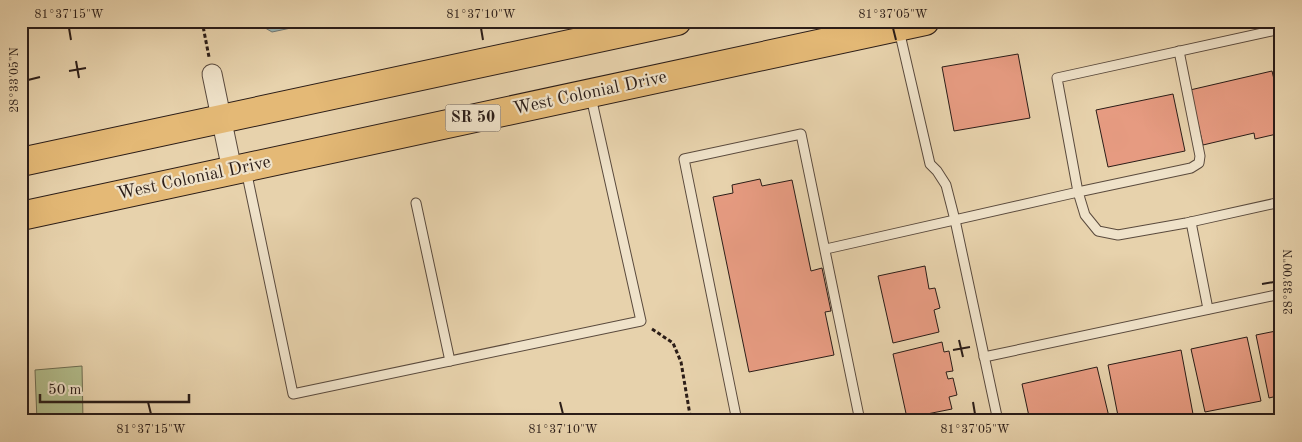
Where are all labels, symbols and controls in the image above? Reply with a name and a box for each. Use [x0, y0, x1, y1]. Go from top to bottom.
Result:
text: 81°37'15"W [34, 8, 104, 21]
text: 81°37'05"W [858, 8, 928, 21]
text: 81°37'10"W [446, 9, 516, 21]
text: 28°33'05"N [8, 47, 21, 113]
street label: West Colonial Drive [512, 68, 668, 118]
road number: SR 50 [446, 105, 500, 132]
street label: West Colonial Drive [116, 153, 272, 203]
text: 28°33'00"N [1283, 249, 1295, 315]
scale bar [40, 372, 189, 404]
text: 50 m [48, 383, 82, 398]
text: 81°37'15"W [116, 423, 186, 436]
text: 81°37'05"W [940, 423, 1010, 436]
text: 81°37'10"W [528, 424, 598, 436]

